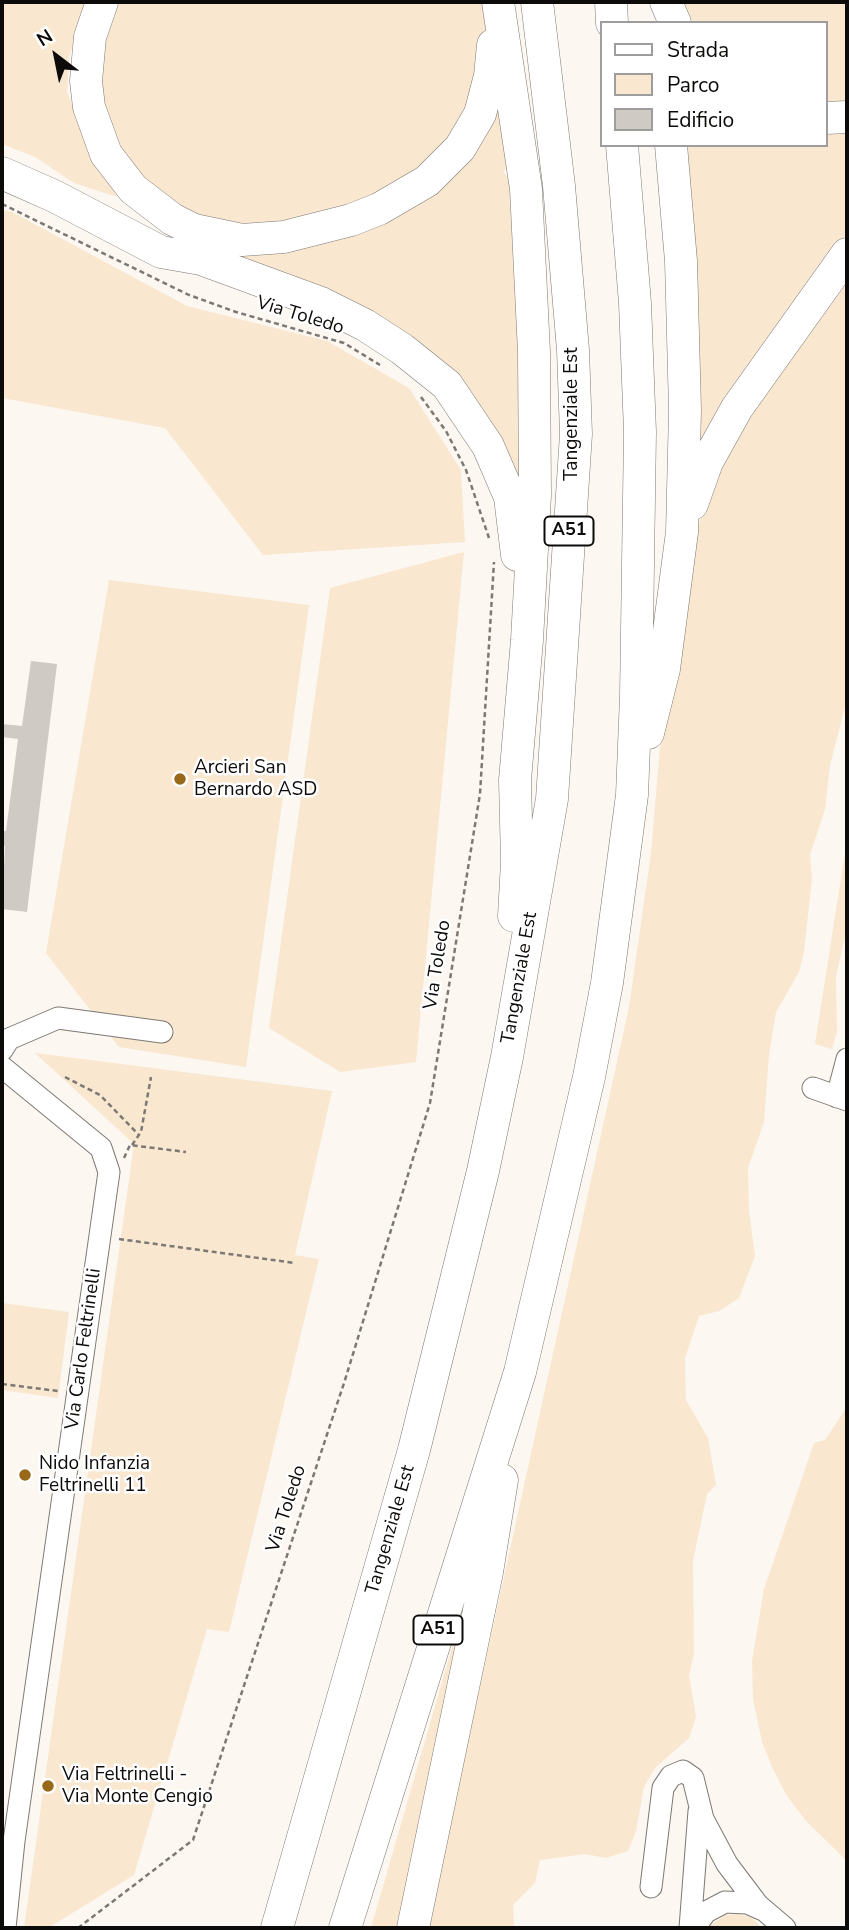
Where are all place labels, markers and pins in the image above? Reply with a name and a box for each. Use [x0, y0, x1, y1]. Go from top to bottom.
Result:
place label: Arcieri San Bernardo ASD [194, 757, 317, 801]
marker: Arcieri San Bernardo ASD [172, 771, 188, 787]
place label: Nido Infanzia Feltrinelli 11 [39, 1453, 150, 1497]
marker: Nido Infanzia Feltrinelli 11 [17, 1467, 33, 1483]
place label: Via Feltrinelli - Via Monte Cengio [62, 1764, 213, 1808]
marker: Via Feltrinelli - Via Monte Cengio [40, 1778, 56, 1794]

